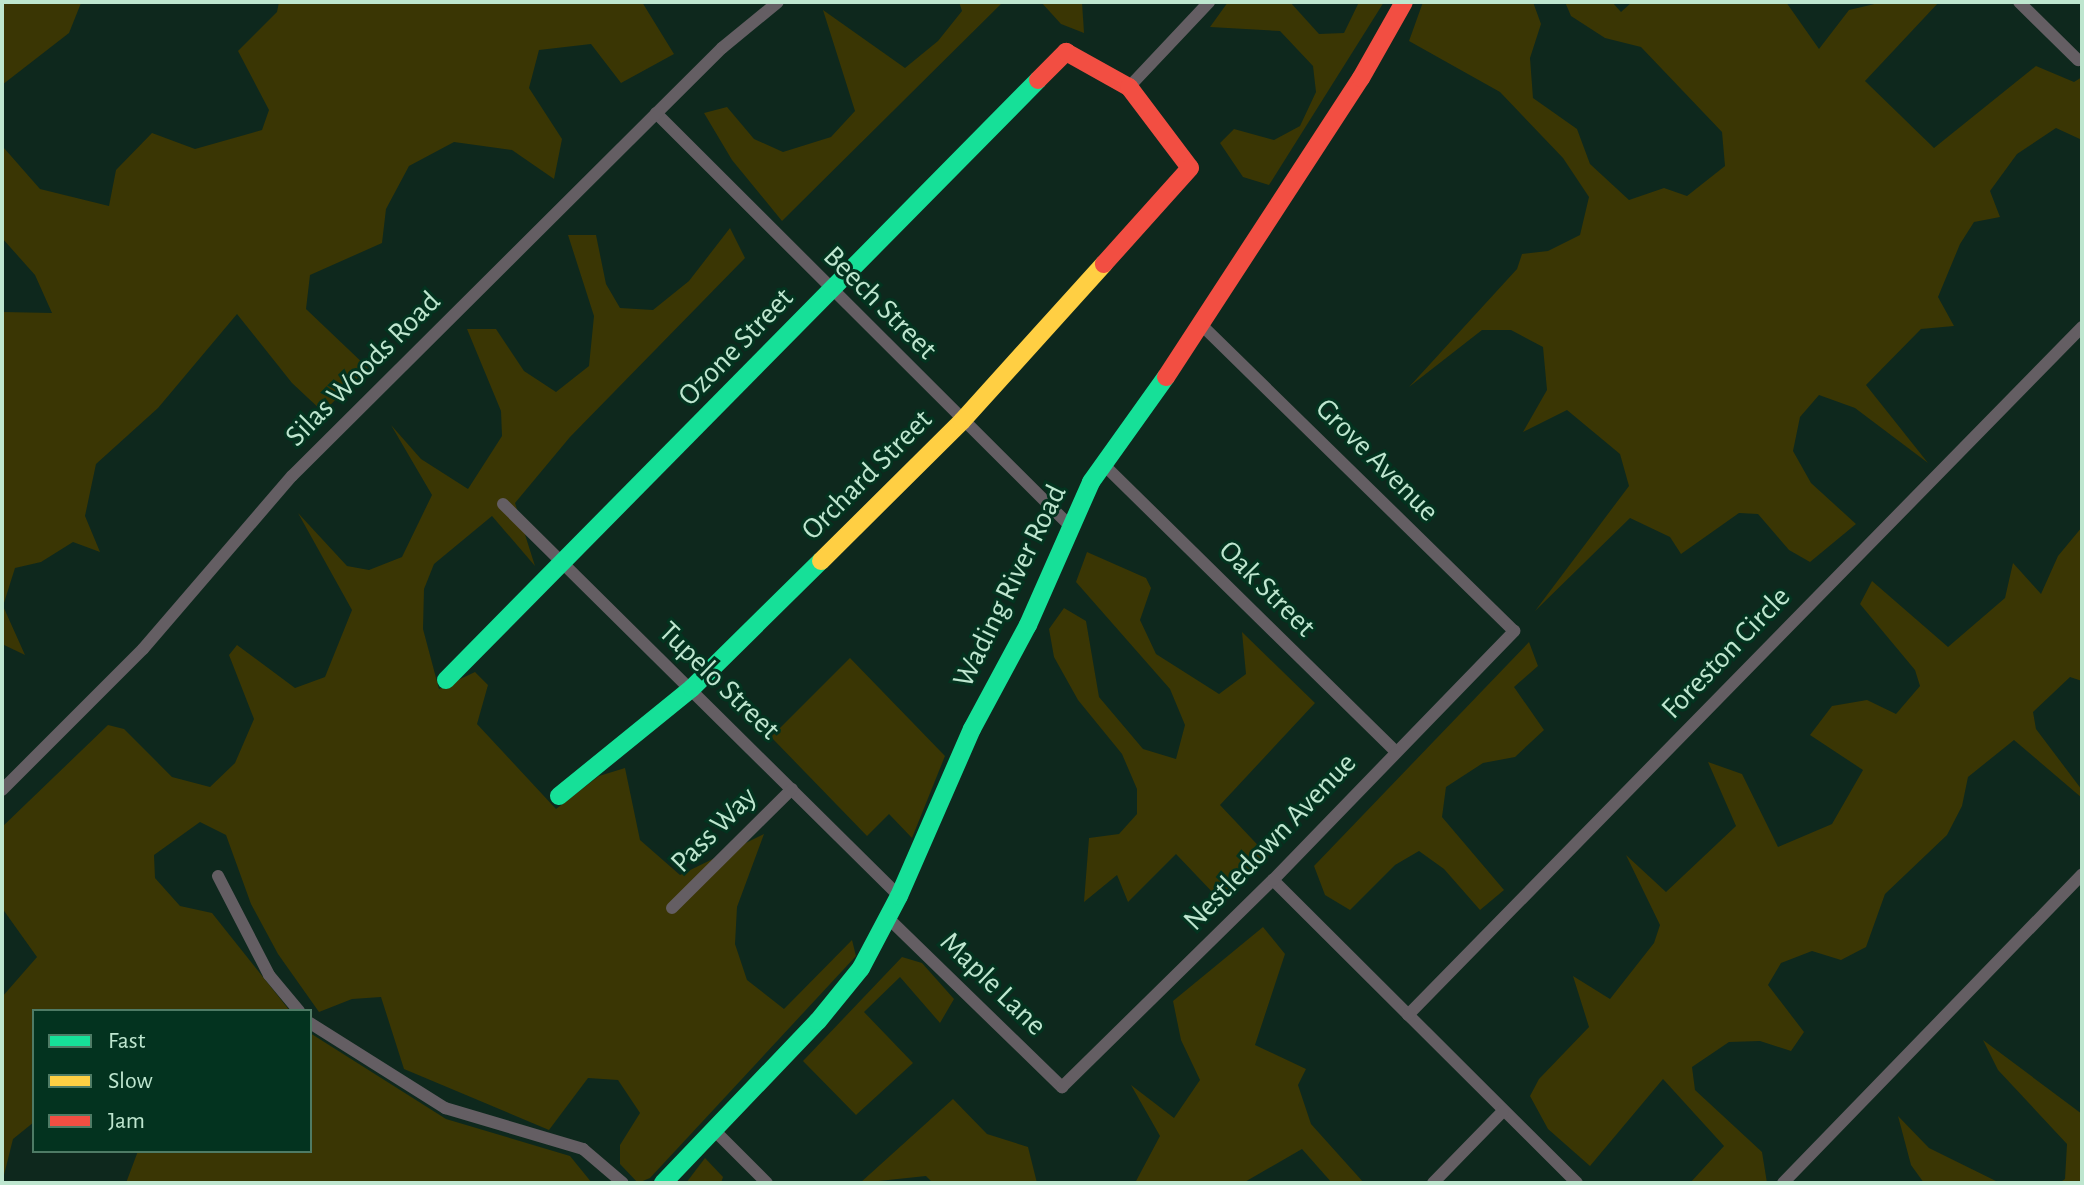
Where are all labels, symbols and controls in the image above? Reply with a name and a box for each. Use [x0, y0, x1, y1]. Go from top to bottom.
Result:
street label: Beech Street [816, 239, 944, 367]
street label: Ozone Street [671, 280, 801, 414]
street label: Silas Woods Road [278, 284, 448, 454]
street label: Grove Avenue [1308, 391, 1446, 529]
street label: Orchard Street [794, 402, 940, 548]
street label: Wading River Road [945, 479, 1075, 693]
street label: Oak Street [1211, 533, 1323, 645]
street label: Foreston Circle [1654, 579, 1798, 727]
street label: Tupelo Street [651, 614, 787, 748]
street label: Nestledown Avenue [1176, 745, 1364, 939]
street label: Pass Way [663, 779, 765, 881]
street label: Maple Lane [932, 924, 1054, 1044]
legend [32, 1009, 312, 1153]
text: Fast [108, 1029, 145, 1053]
text: Slow [108, 1069, 153, 1093]
text: Jam [108, 1109, 145, 1133]

